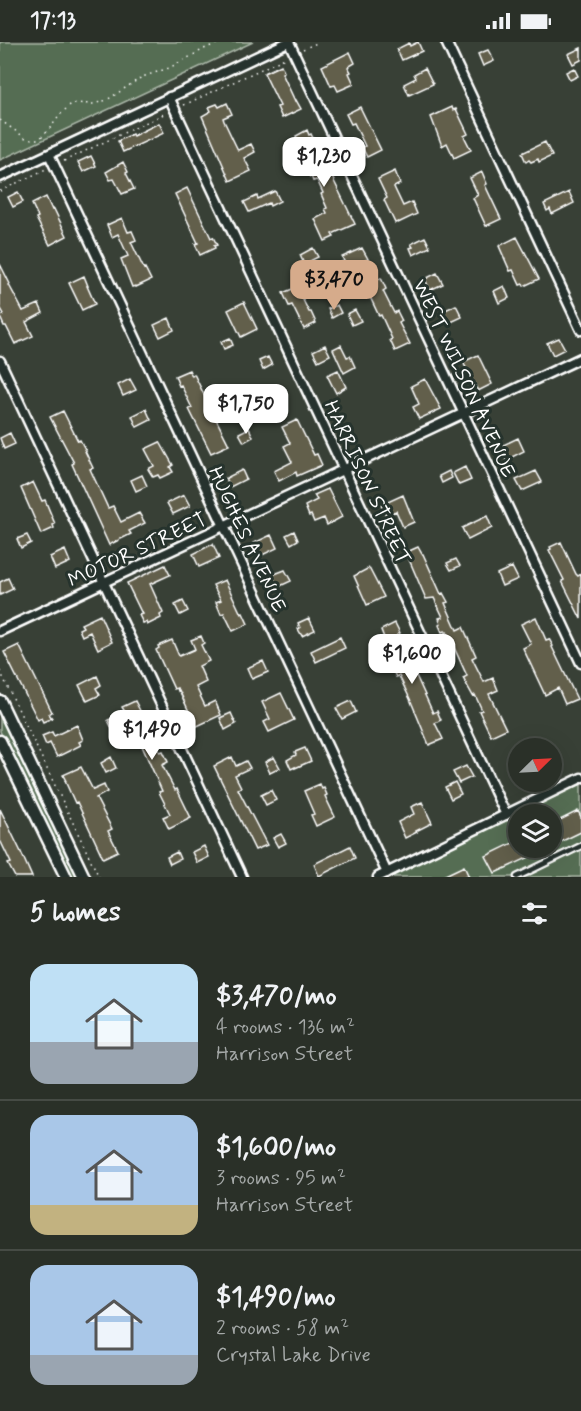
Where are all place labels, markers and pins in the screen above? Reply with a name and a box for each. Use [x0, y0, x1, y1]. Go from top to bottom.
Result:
pin: $1,230 [275, 137, 373, 188]
pin: $3,470 [285, 260, 383, 311]
pin: $1,750 [197, 384, 295, 435]
pin: $1,600 [363, 634, 461, 685]
pin: $1,490 [103, 710, 201, 761]

